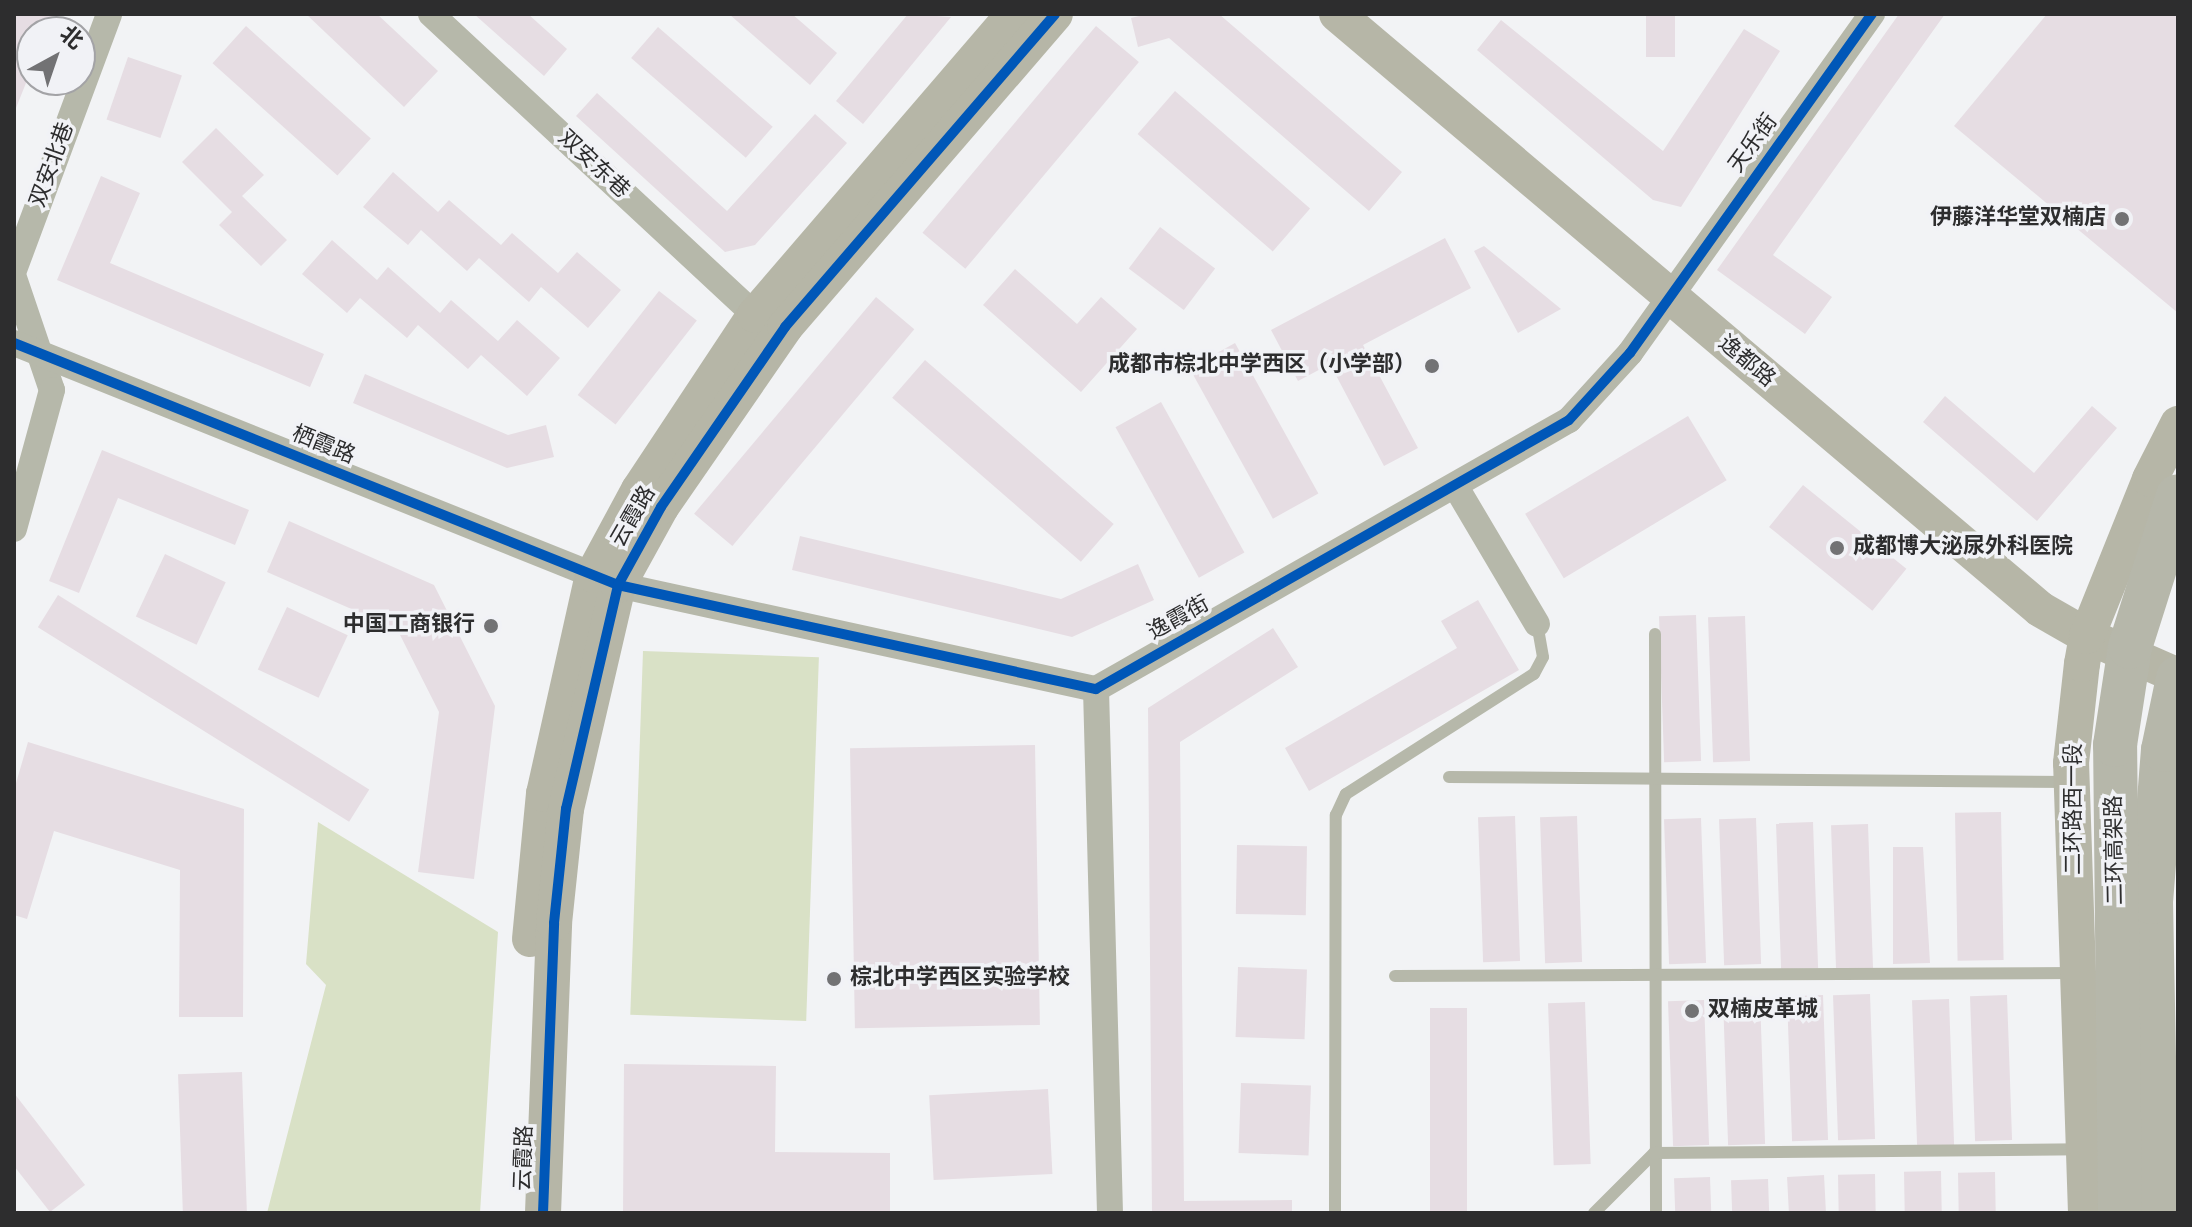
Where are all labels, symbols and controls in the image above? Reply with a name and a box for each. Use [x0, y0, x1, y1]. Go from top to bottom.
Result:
north arrow [16, 16, 96, 96]
text: 北 [53, 21, 88, 56]
street label: 天乐街 [1724, 110, 1784, 178]
street label: 双安北巷 [26, 119, 80, 211]
street label: 双安东巷 [552, 125, 634, 205]
place label: 伊藤洋华堂双楠店 [1930, 206, 2106, 232]
marker: 伊藤洋华堂双楠店 [2113, 210, 2131, 228]
street label: 逸都路 [1712, 331, 1780, 393]
place label: 成都市棕北中学西区（小学部） [1108, 353, 1416, 379]
marker: 成都市棕北中学西区（小学部） [1423, 357, 1441, 375]
street label: 栖霞路 [287, 421, 359, 471]
street label: 云霞路 [606, 482, 662, 552]
place label: 成都博大泌尿外科医院 [1853, 535, 2073, 561]
marker: 成都博大泌尿外科医院 [1828, 539, 1846, 557]
street label: 逸霞街 [1144, 591, 1214, 647]
place label: 中国工商银行 [343, 613, 475, 639]
marker: 中国工商银行 [482, 617, 500, 635]
street label: 二环路西一段 [2062, 743, 2088, 875]
street label: 二环高架路 [2102, 795, 2130, 905]
place label: 棕北中学西区实验学校 [850, 966, 1070, 992]
marker: 棕北中学西区实验学校 [825, 970, 843, 988]
place label: 双楠皮革城 [1708, 998, 1818, 1024]
marker: 双楠皮革城 [1683, 1002, 1701, 1020]
street label: 云霞路 [511, 1125, 539, 1191]

